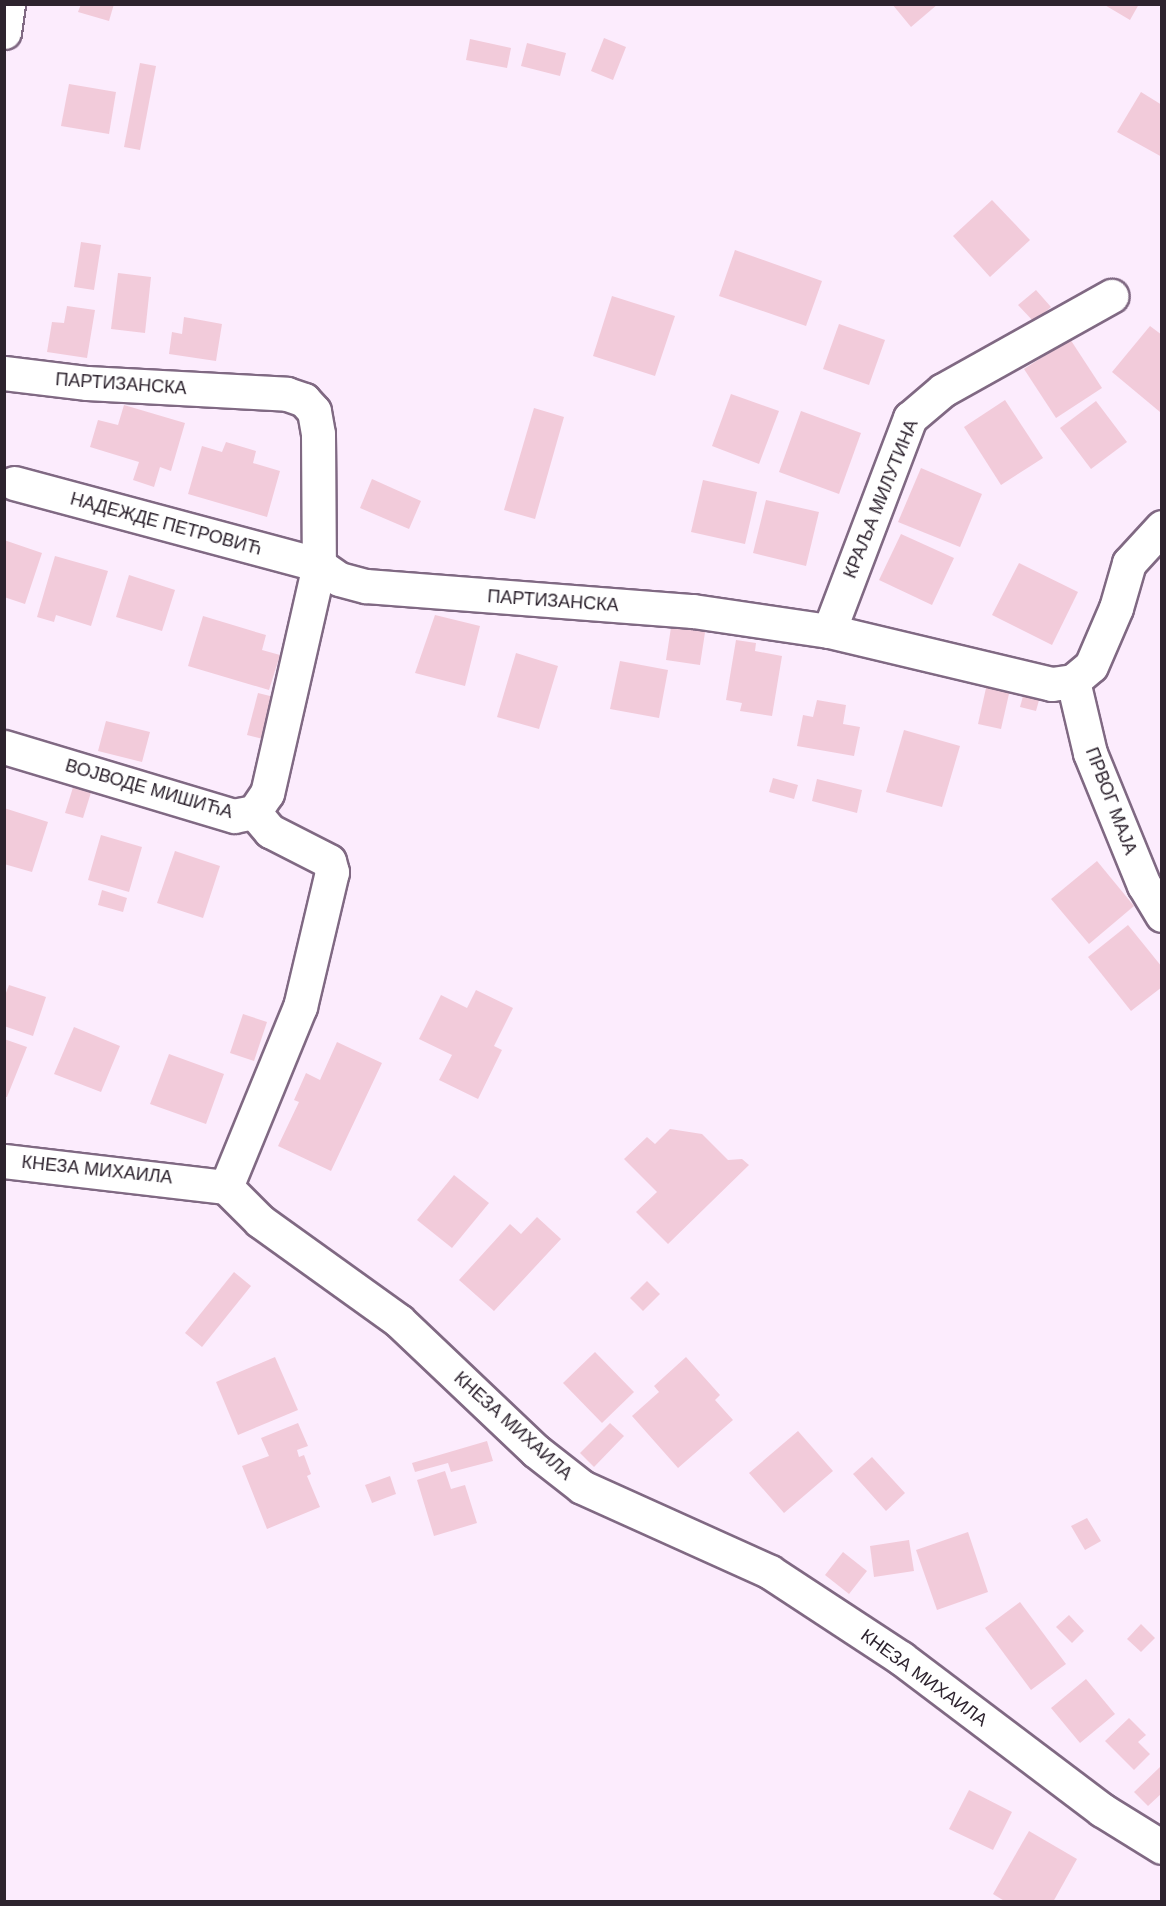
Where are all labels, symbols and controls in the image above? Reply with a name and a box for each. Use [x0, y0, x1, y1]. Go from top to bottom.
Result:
street label: ПАРТИЗАНСКА [55, 369, 187, 399]
street label: КРАЉА МИЛУТИНА [839, 416, 923, 582]
street label: НАДЕЖДЕ ПЕТРОВИЋ [68, 488, 264, 560]
street label: ПАРТИЗАНСКА [487, 586, 619, 616]
street label: ПРВОГ МАЈА [1081, 744, 1141, 858]
street label: ВОЈВОДЕ МИШИЋА [63, 755, 235, 823]
street label: КНЕЗА МИХАИЛА [21, 1151, 173, 1189]
street label: КНЕЗА МИХАИЛА [449, 1367, 577, 1485]
street label: КНЕЗА МИХАИЛА [856, 1625, 992, 1731]

